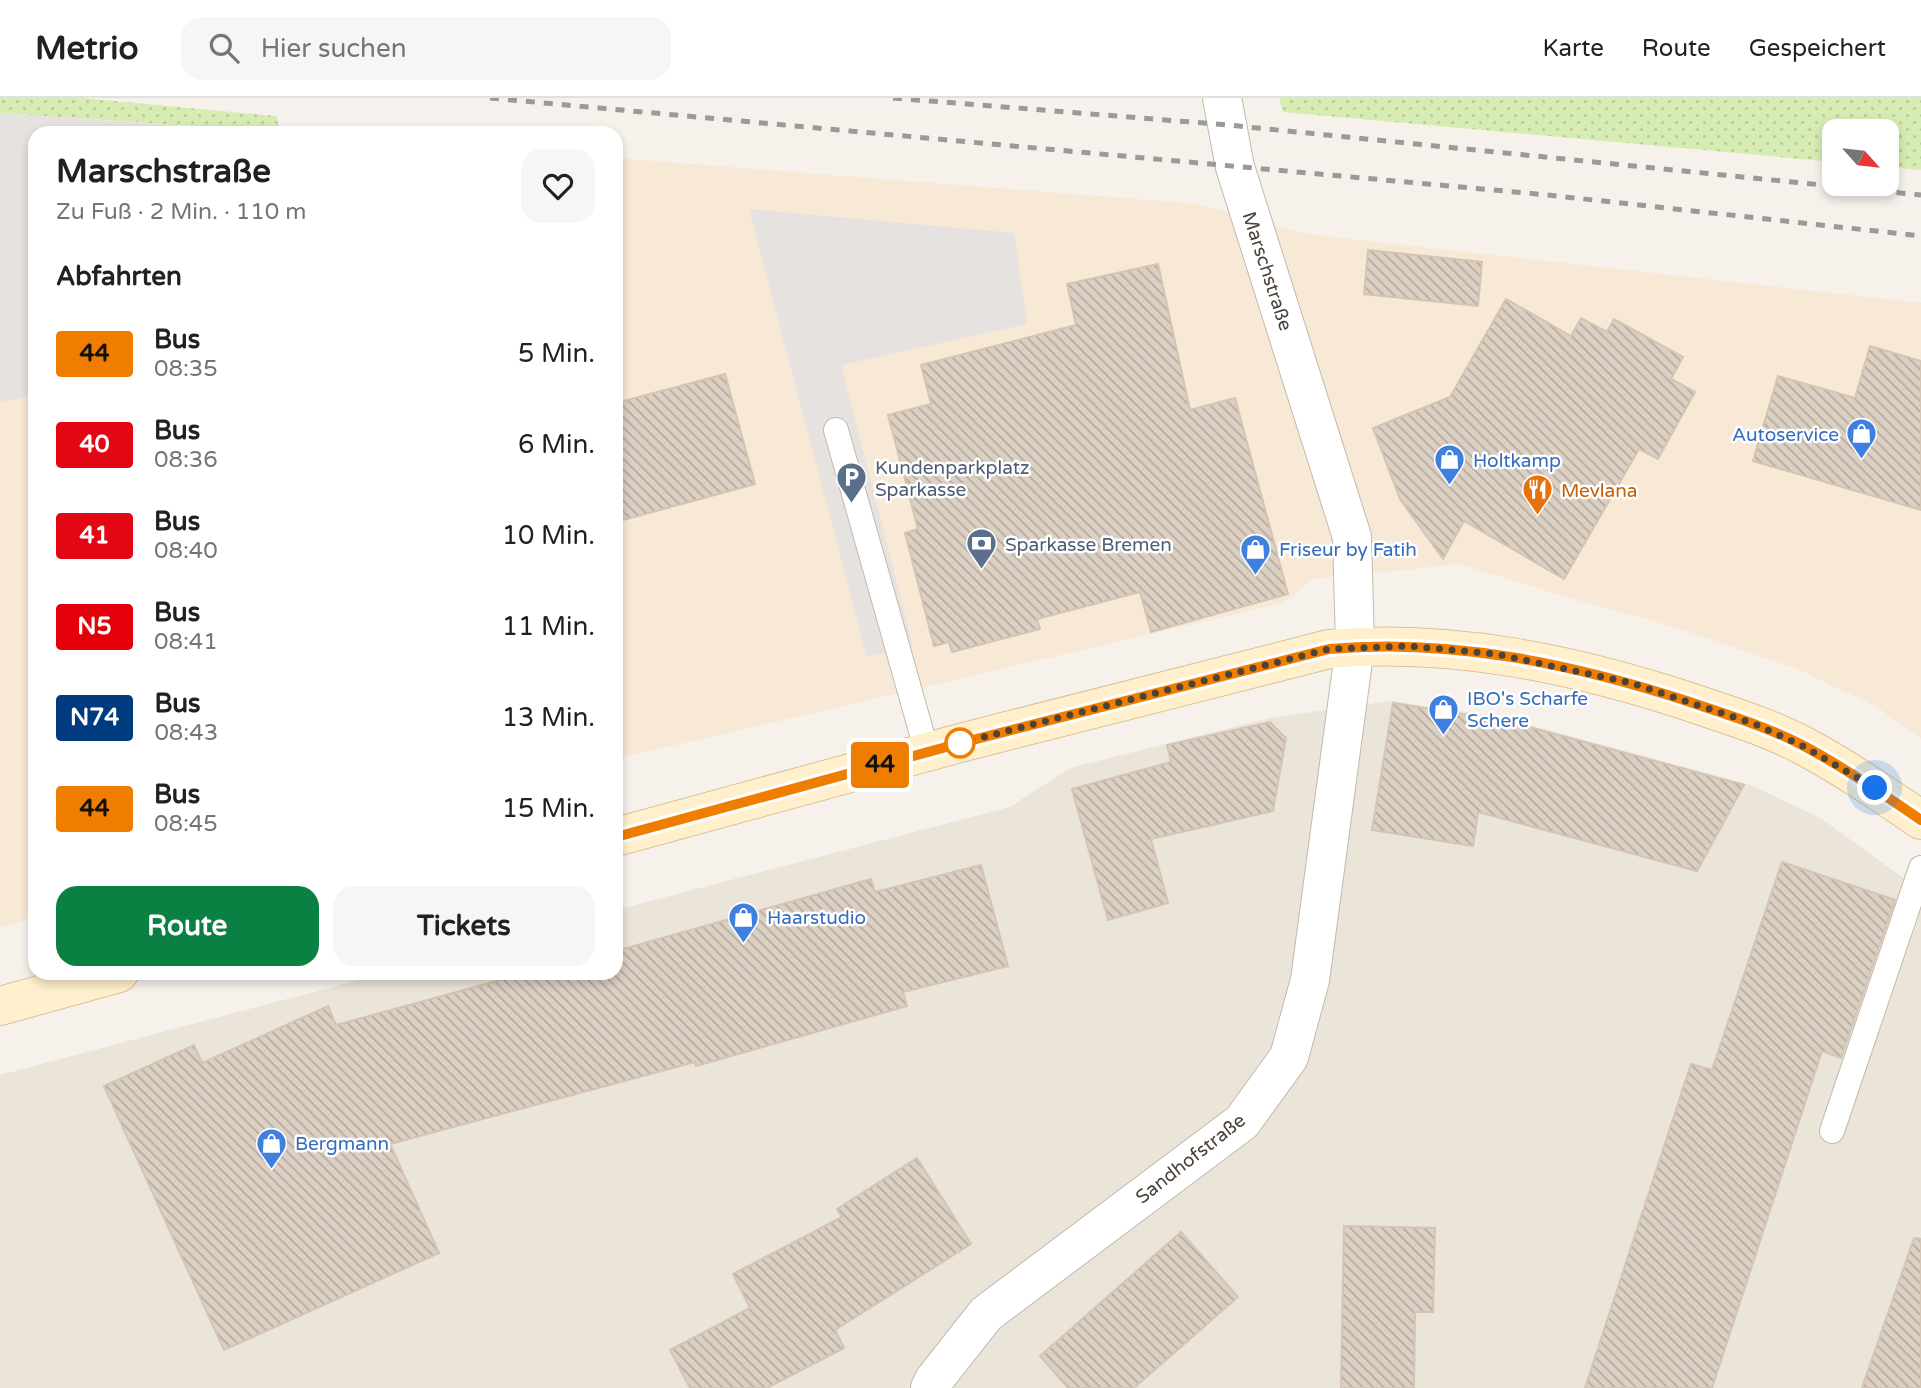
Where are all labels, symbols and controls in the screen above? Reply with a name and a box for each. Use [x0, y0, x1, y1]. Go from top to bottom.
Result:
search box [181, 17, 671, 80]
text: Metrio [35, 29, 139, 68]
icon: search [205, 29, 243, 67]
text: Hier suchen [261, 33, 406, 64]
text: Karte [1542, 34, 1604, 63]
text: Route [1642, 34, 1711, 63]
text: Gespeichert [1749, 34, 1886, 63]
north arrow [1822, 119, 1899, 196]
map controls [1822, 119, 1899, 196]
button: heart [521, 149, 595, 223]
text: Marschstraße [56, 152, 271, 191]
text: Zu Fuß · 2 Min. · 110 m [56, 198, 306, 226]
street label: Marschstraße [1237, 209, 1297, 334]
text: Abfahrten [56, 261, 182, 292]
text: Bus [154, 324, 200, 355]
text: 5 Min. [518, 338, 595, 369]
text: 44 [79, 339, 110, 368]
text: 08:35 [154, 355, 218, 383]
text: Bus [154, 415, 200, 446]
shop icon: Autoservice [1845, 417, 1879, 461]
place label: Autoservice [1732, 424, 1839, 446]
text: 6 Min. [518, 429, 595, 460]
text: 40 [79, 430, 110, 459]
shop icon: Holtkamp [1433, 443, 1467, 487]
text: 08:36 [154, 446, 218, 474]
place label: Holtkamp [1473, 450, 1561, 472]
place label: Kundenparkplatz Sparkasse [875, 457, 1029, 501]
parking icon: Kundenparkplatz Sparkasse [835, 461, 869, 505]
restaurant icon: Mevlana [1521, 473, 1555, 517]
place label: Mevlana [1561, 480, 1637, 502]
text: Bus [154, 506, 200, 537]
text: 10 Min. [502, 520, 595, 551]
text: 41 [79, 521, 110, 550]
bank icon: Sparkasse Bremen [965, 527, 999, 571]
shop icon: Friseur by Fatih [1239, 532, 1273, 576]
place label: Sparkasse Bremen [1005, 534, 1172, 556]
text: 08:40 [154, 537, 218, 565]
place label: Friseur by Fatih [1279, 539, 1417, 561]
text: Bus [154, 597, 200, 628]
text: 11 Min. [502, 611, 595, 642]
text: N5 [77, 612, 112, 641]
text: 08:41 [154, 628, 218, 656]
text: Bus [154, 688, 201, 719]
place label: IBO's Scharfe Schere [1467, 688, 1588, 732]
shop icon: IBO's Scharfe Schere [1427, 692, 1461, 736]
text: 13 Min. [502, 702, 595, 733]
text: N74 [70, 703, 119, 732]
text: 08:43 [154, 719, 218, 747]
unlabelled marker [945, 728, 975, 758]
line badge: 44 [848, 742, 912, 788]
text: 44 [865, 750, 895, 779]
your location [1857, 770, 1892, 805]
text: Bus [154, 779, 200, 810]
text: 15 Min. [502, 793, 595, 824]
text: 44 [79, 794, 110, 823]
text: 08:45 [154, 810, 218, 838]
button: Route [56, 886, 319, 966]
button: Tickets [333, 886, 595, 966]
shop icon: Haarstudio [727, 900, 761, 944]
place label: Haarstudio [767, 907, 866, 929]
street label: Sandhofstraße [1132, 1109, 1250, 1208]
shop icon: Bergmann [255, 1126, 289, 1170]
place label: Bergmann [295, 1133, 389, 1155]

